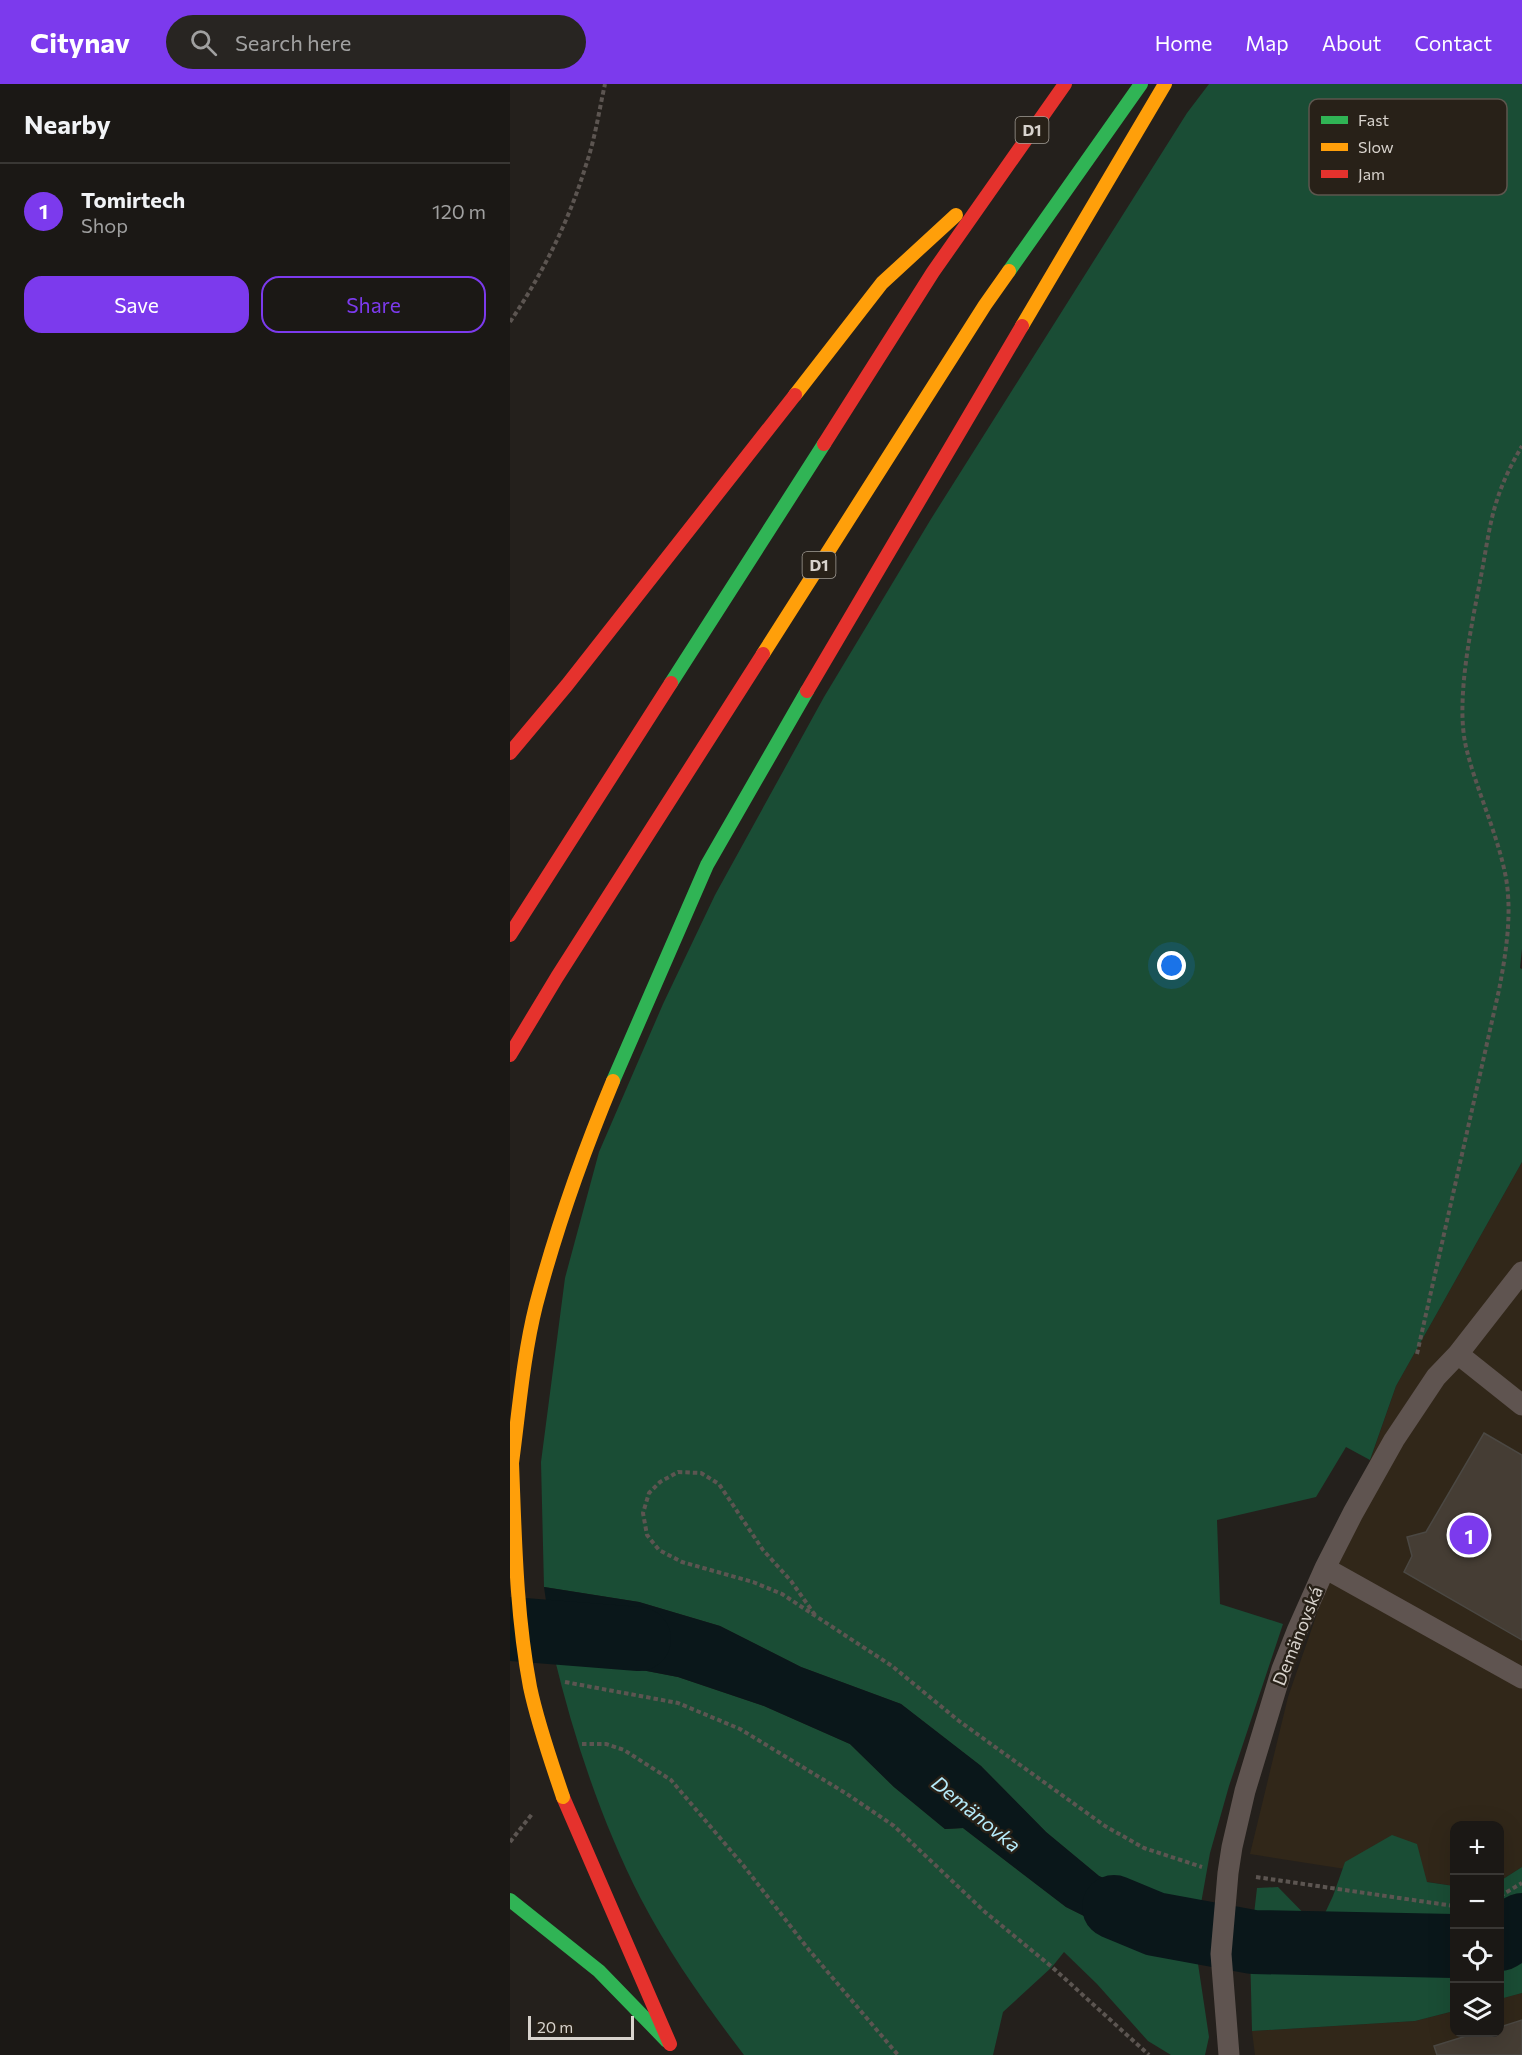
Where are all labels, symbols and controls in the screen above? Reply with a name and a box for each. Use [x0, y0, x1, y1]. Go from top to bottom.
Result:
search box [166, 15, 586, 69]
text: Citynav [30, 25, 130, 59]
icon: search [187, 26, 220, 59]
text: Search here [235, 29, 351, 56]
text: Home [1155, 30, 1212, 55]
text: Map [1245, 30, 1289, 55]
text: About [1322, 30, 1381, 55]
text: Contact [1414, 30, 1492, 55]
legend [1309, 99, 1507, 195]
text: Nearby [24, 108, 111, 139]
text: Fast [1358, 110, 1389, 129]
road number: D1 [1016, 117, 1048, 143]
text: Slow [1358, 137, 1394, 156]
text: Jam [1358, 164, 1385, 183]
text: Tomirtech [81, 186, 185, 213]
text: 1 [39, 199, 48, 223]
text: 120 m [432, 199, 486, 223]
text: Shop [81, 213, 128, 237]
button: Save [24, 276, 249, 333]
button: Share [261, 276, 486, 333]
road number: D1 [802, 552, 836, 578]
your location [1157, 951, 1186, 980]
pin: 1 [1450, 1512, 1488, 1558]
street label: Demänovská [1267, 1583, 1327, 1688]
water label: Demänovka [927, 1770, 1026, 1856]
map controls [1450, 1821, 1504, 2037]
button: + [1450, 1821, 1504, 1875]
button: − [1450, 1875, 1504, 1929]
button: locate [1450, 1929, 1504, 1983]
button: layers [1450, 1983, 1504, 2037]
scale bar [528, 2013, 634, 2040]
text: 20 m [537, 2017, 573, 2036]

